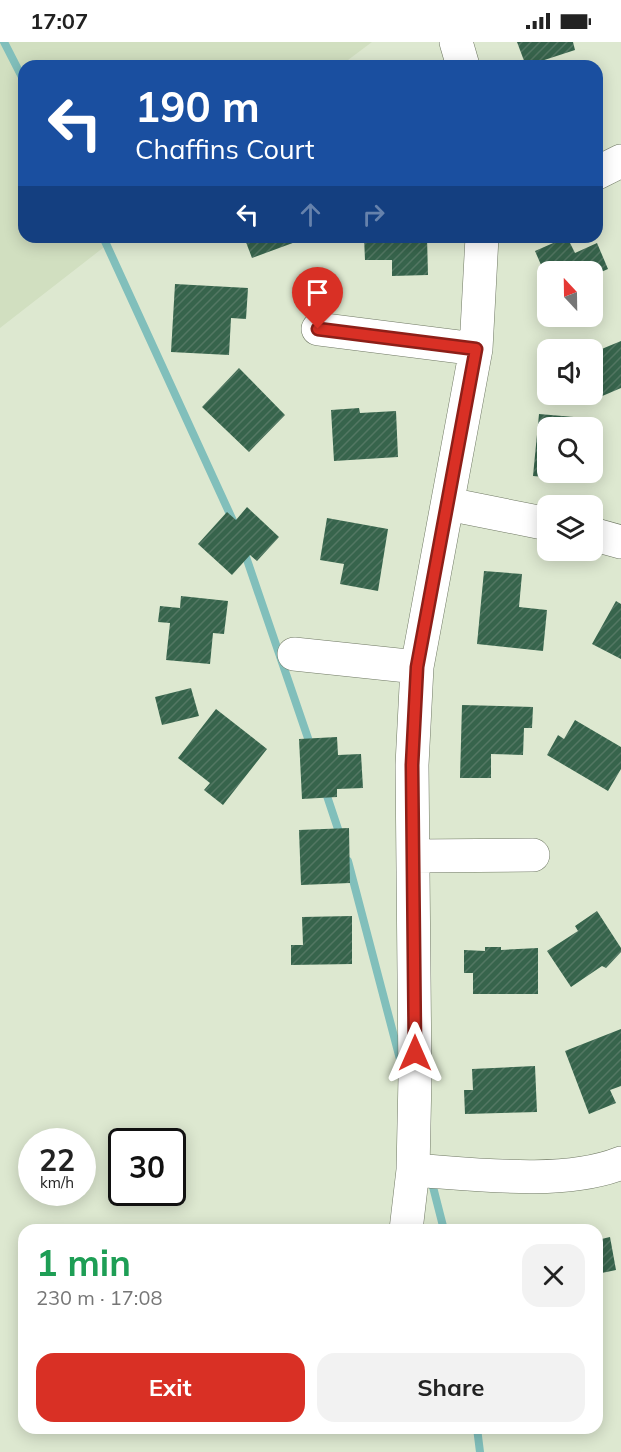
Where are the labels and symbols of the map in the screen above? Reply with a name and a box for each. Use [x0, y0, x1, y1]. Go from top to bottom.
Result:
north arrow [537, 261, 603, 327]
pin [292, 267, 343, 329]
position arrow [383, 1021, 447, 1085]
speed limit sign: 30 [108, 1128, 186, 1206]

